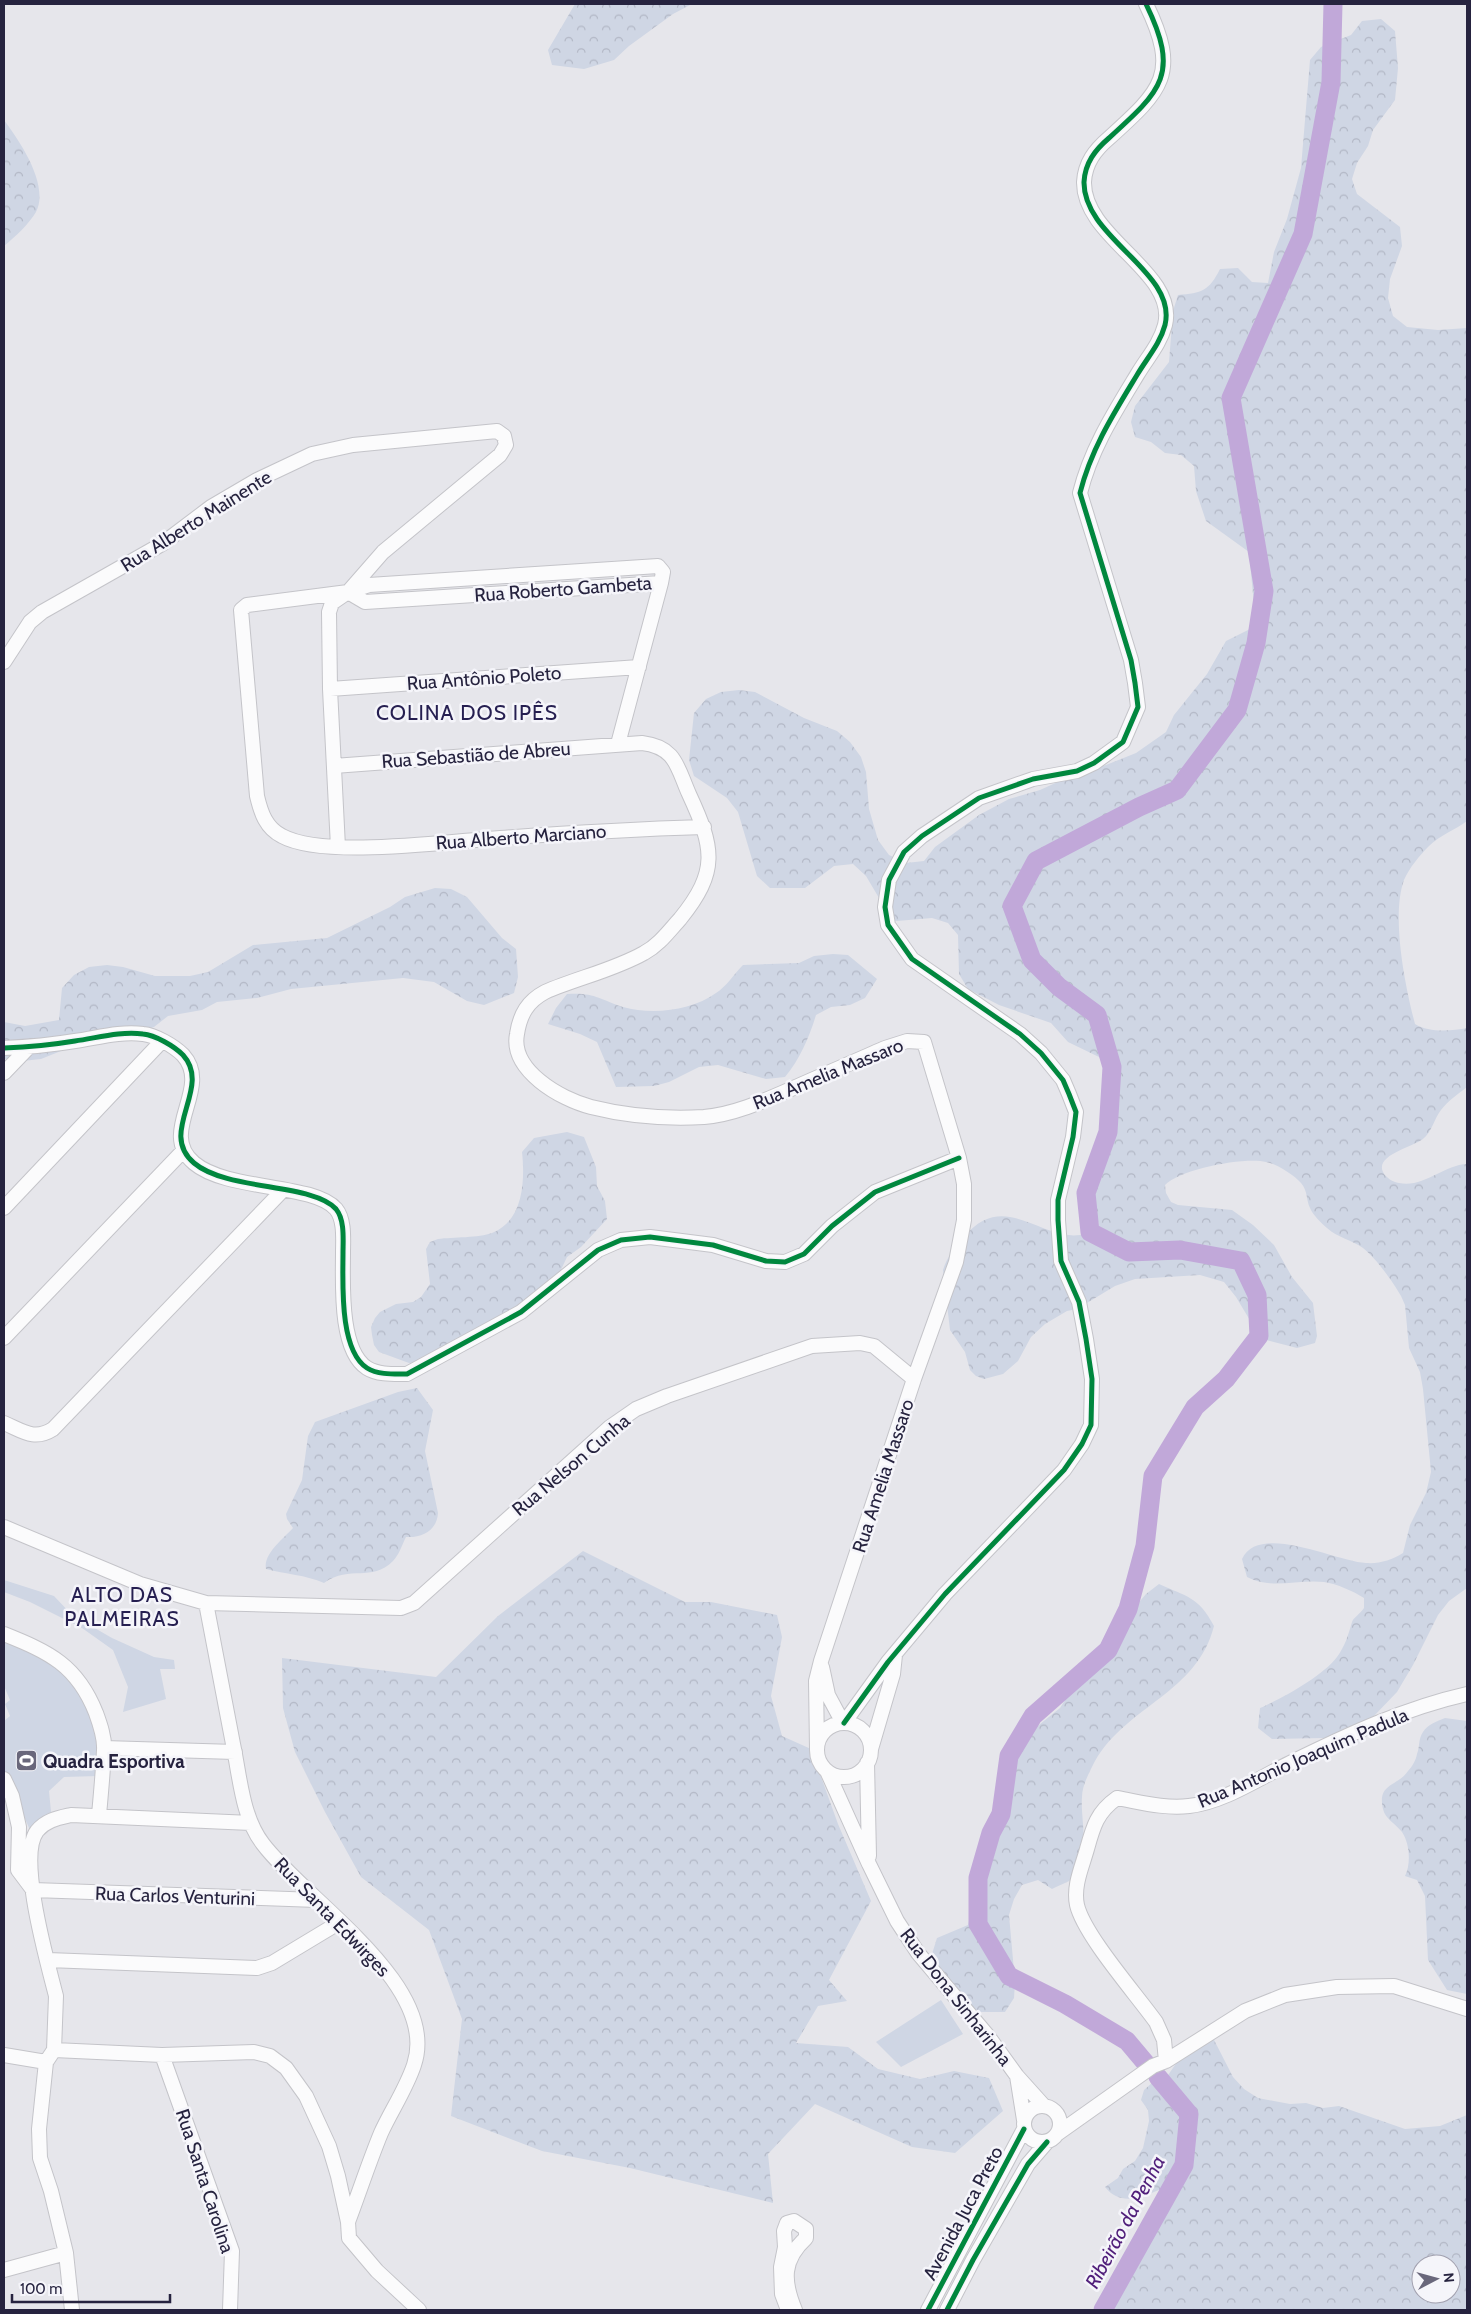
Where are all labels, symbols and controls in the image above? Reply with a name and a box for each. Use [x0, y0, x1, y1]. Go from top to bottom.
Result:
street label: Rua Alberto Mainente [116, 465, 276, 577]
street label: Rua Roberto Gambeta [474, 571, 652, 607]
street label: Rua Antônio Poleto [406, 661, 562, 695]
district label: COLINA DOS IPÊS [376, 700, 558, 725]
street label: Rua Sebastião de Abreu [381, 737, 571, 773]
street label: Rua Alberto Marciano [435, 820, 607, 854]
street label: Rua Amelia Massaro [749, 1033, 907, 1115]
street label: Rua Amelia Massaro [847, 1396, 919, 1556]
street label: Rua Nelson Cunha [507, 1409, 635, 1521]
district label: ALTO DAS PALMEIRAS [64, 1582, 180, 1631]
street label: Rua Antonio Joaquim Padula [1194, 1703, 1412, 1813]
sports icon: Quadra Esportiva [15, 1749, 39, 1773]
place label: Quadra Esportiva [43, 1750, 185, 1773]
street label: Rua Santa Edwirges [269, 1853, 395, 1981]
street label: Rua Carlos Venturini [95, 1882, 255, 1910]
street label: Rua Dona Sinharinha [895, 1924, 1017, 2070]
street label: Rua Santa Carolina [171, 2106, 239, 2256]
street label: Avenida Juca Preto [918, 2142, 1008, 2284]
water label: Ribeirão da Penha [1080, 2152, 1170, 2292]
north arrow [1411, 2254, 1461, 2304]
scale bar [12, 2272, 170, 2304]
text: N [1439, 2272, 1458, 2284]
text: 100 m [20, 2280, 62, 2298]

